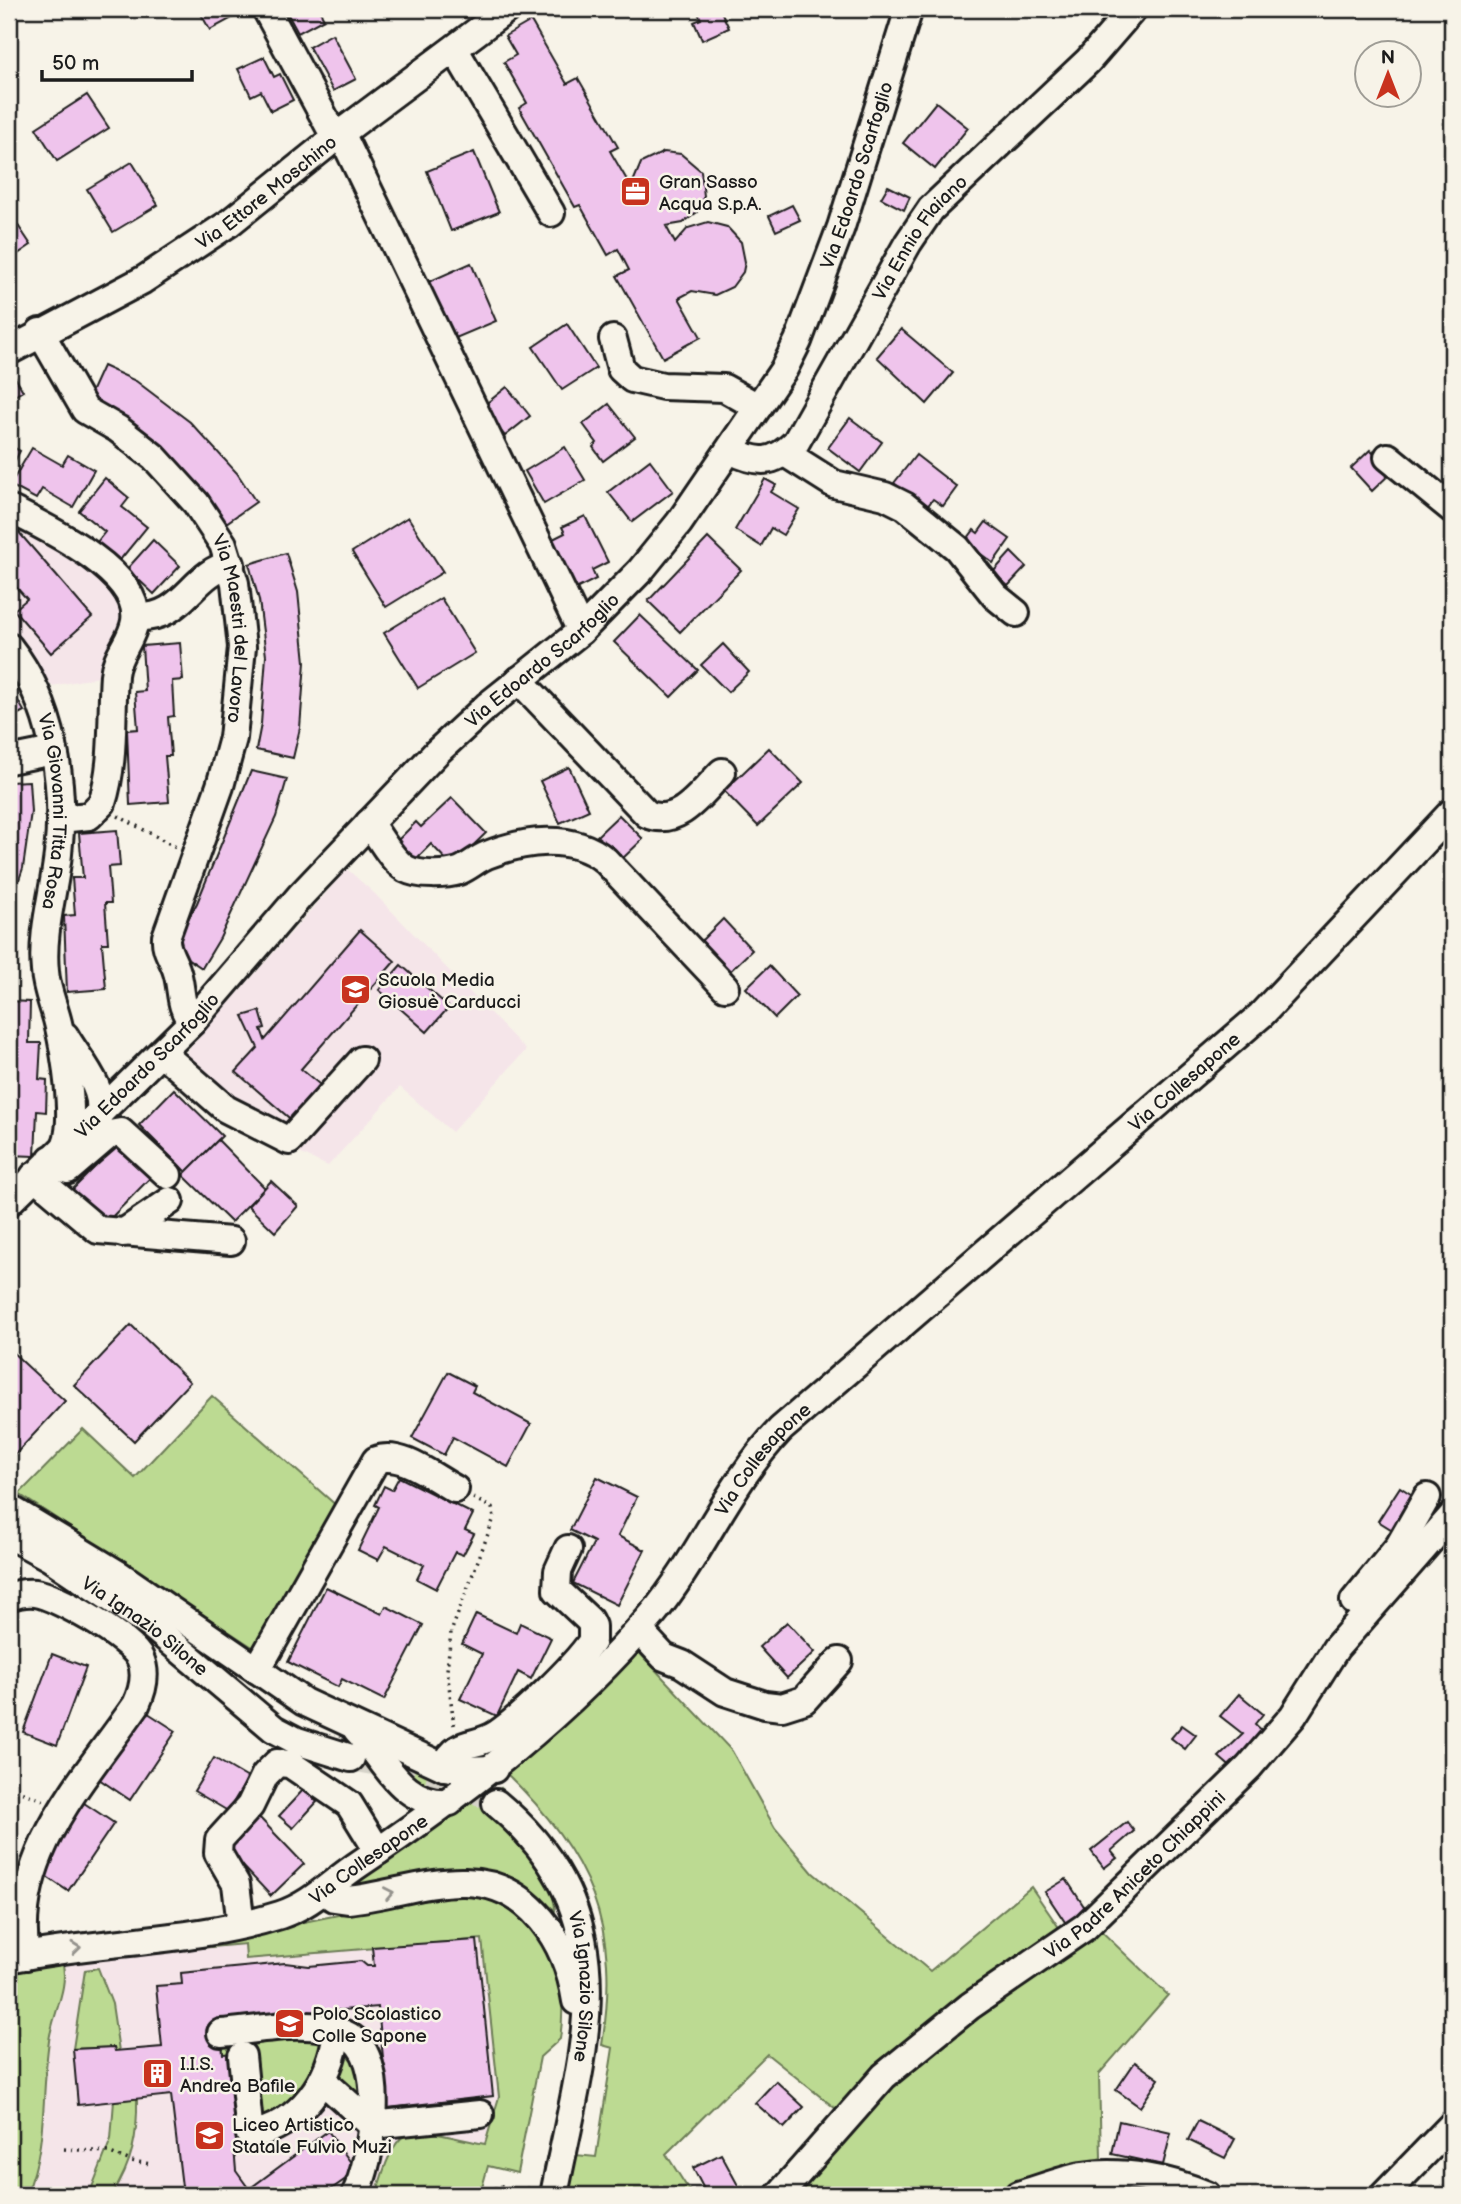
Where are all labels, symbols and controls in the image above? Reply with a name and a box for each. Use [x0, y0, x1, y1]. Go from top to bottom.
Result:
scale bar [42, 38, 192, 82]
north arrow [1352, 38, 1422, 108]
text: N [1381, 47, 1395, 70]
text: 50 m [52, 51, 99, 76]
street label: Via Edoardo Scarfoglio [816, 79, 899, 273]
street label: Via Ettore Moschino [192, 131, 342, 255]
place label: Gran Sasso Acqua S.p.A. [659, 171, 762, 216]
street label: Via Ennio Flaiano [868, 171, 973, 305]
office icon: Gran Sasso Acqua S.p.A. [619, 175, 653, 209]
street label: Via Maestri del Lavoro [207, 530, 252, 724]
street label: Via Edoardo Scarfoglio [461, 589, 625, 733]
street label: Via Giovanni Titta Rosa [32, 711, 70, 911]
place label: Scuola Media Giosuè Carducci [378, 969, 521, 1014]
school or university icon: Scuola Media Giosuè Carducci [338, 973, 372, 1007]
street label: Via Edoardo Scarfoglio [71, 989, 225, 1144]
street label: Via Collesapone [1124, 1028, 1246, 1137]
street label: Via Collesapone [711, 1398, 816, 1520]
street label: Via Ignazio Silone [77, 1572, 212, 1681]
street label: Via Padre Aniceto Chiappini [1040, 1786, 1231, 1964]
street label: Via Collesapone [306, 1810, 433, 1910]
one-way arrow [383, 1886, 395, 1901]
street label: Via Ignazio Silone [562, 1909, 597, 2064]
one-way arrow [71, 1941, 82, 1956]
place label: Polo Scolastico Colle Sapone [312, 2003, 441, 2048]
school or university icon: Polo Scolastico Colle Sapone [272, 2007, 306, 2041]
place label: I.I.S. Andrea Bafile [180, 2053, 295, 2098]
building icon: I.I.S. Andrea Bafile [140, 2057, 174, 2091]
place label: Liceo Artistico Statale Fulvio Muzi [232, 2114, 392, 2159]
school or university icon: Liceo Artistico Statale Fulvio Muzi [192, 2118, 226, 2152]

